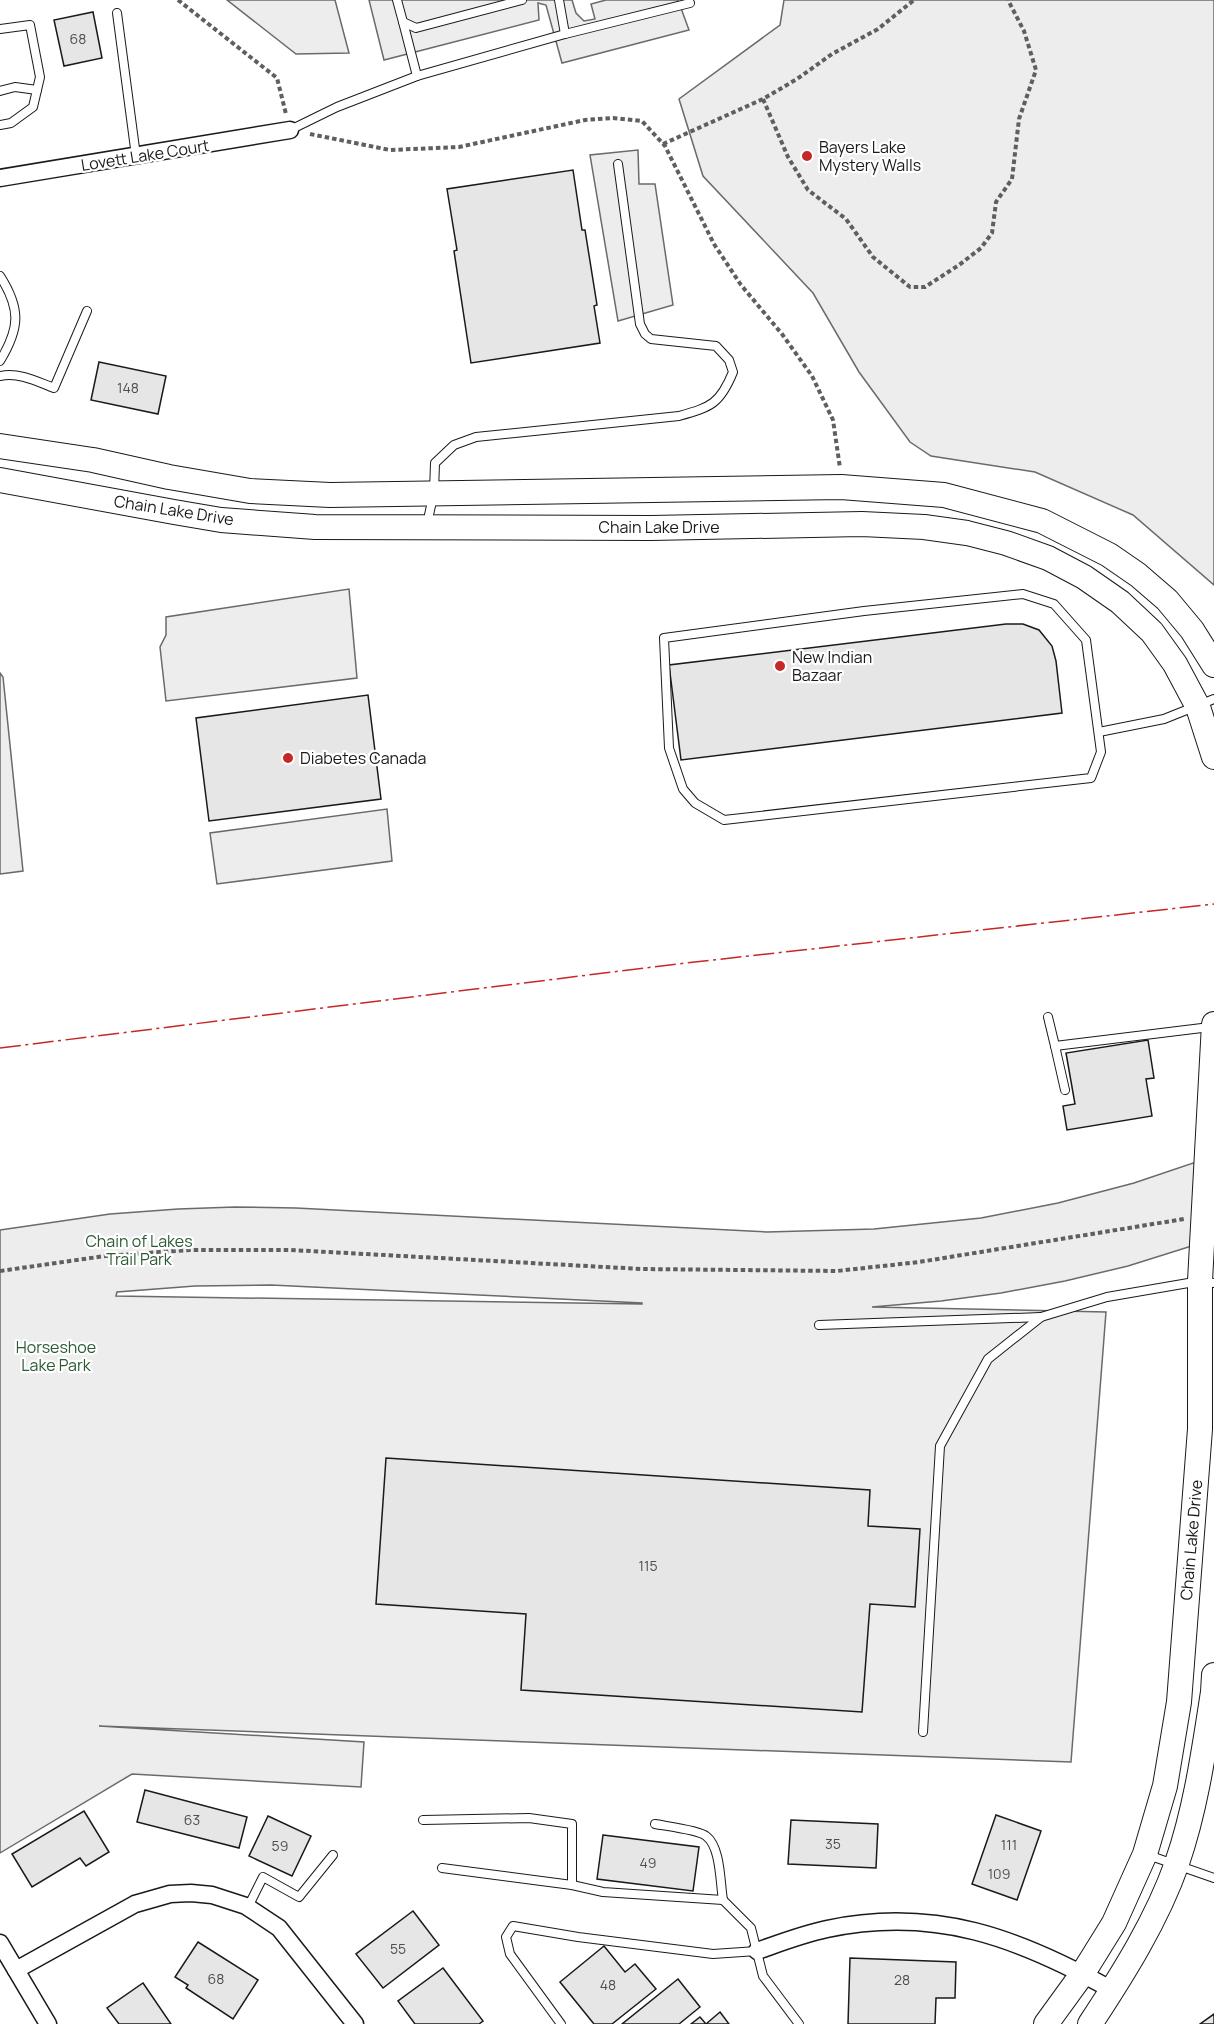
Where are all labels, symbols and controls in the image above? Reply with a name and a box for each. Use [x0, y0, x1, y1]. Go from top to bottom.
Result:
house number: 68 [70, 29, 86, 48]
street label: Lovett Lake Court [79, 134, 211, 176]
place label: Bayers Lake Mystery Walls [819, 136, 921, 176]
marker: Bayers Lake Mystery Walls [800, 149, 814, 163]
house number: 148 [117, 378, 139, 397]
street label: Chain Lake Drive [112, 490, 236, 530]
street label: Chain Lake Drive [598, 516, 720, 538]
place label: New Indian Bazaar [792, 646, 872, 686]
marker: New Indian Bazaar [773, 659, 787, 673]
place label: Diabetes Canada [300, 747, 426, 769]
marker: Diabetes Canada [281, 751, 295, 765]
park label: Chain of Lakes Trail Park [85, 1230, 193, 1270]
park label: Horseshoe Lake Park [16, 1336, 96, 1376]
street label: Chain Lake Drive [1175, 1479, 1207, 1601]
house number: 115 [638, 1556, 658, 1575]
house number: 63 [184, 1810, 200, 1829]
house number: 35 [825, 1834, 841, 1853]
house number: 111 [1001, 1835, 1017, 1854]
house number: 59 [272, 1836, 288, 1855]
house number: 49 [640, 1853, 656, 1872]
house number: 109 [988, 1864, 1010, 1883]
house number: 55 [390, 1939, 406, 1958]
house number: 68 [208, 1969, 224, 1988]
house number: 28 [894, 1970, 910, 1989]
house number: 48 [600, 1975, 616, 1994]

